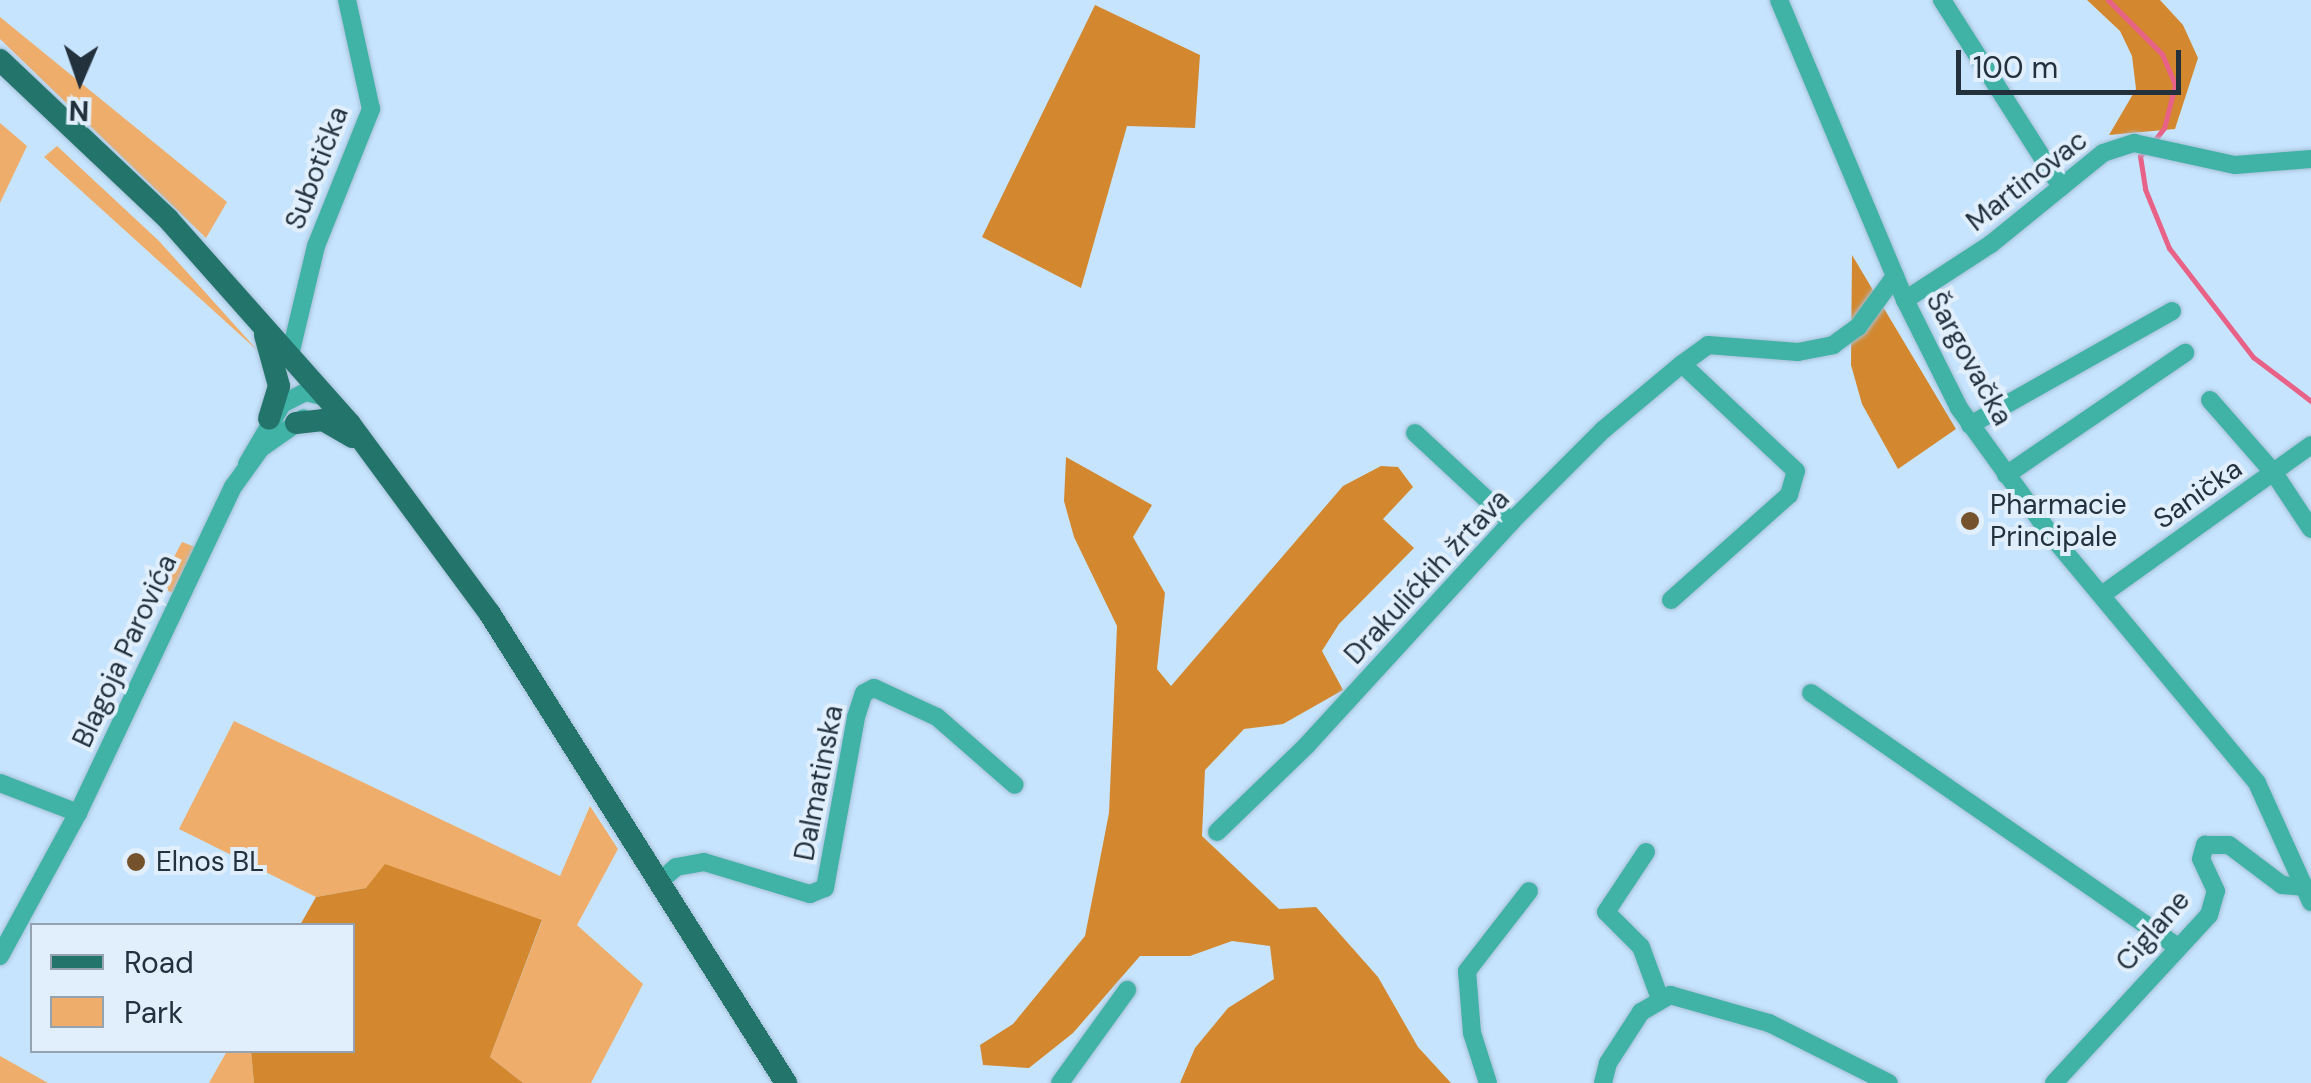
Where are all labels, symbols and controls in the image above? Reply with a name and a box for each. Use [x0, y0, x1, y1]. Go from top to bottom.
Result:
north arrow [30, 30, 130, 130]
scale bar [1961, 30, 2186, 92]
text: 100 m [1973, 48, 2058, 87]
text: N [68, 92, 90, 129]
street label: Subotička [278, 102, 356, 234]
street label: Martinovac [1960, 123, 2094, 239]
street label: Šargovačka [1919, 287, 2019, 431]
street label: Sanička [2148, 452, 2248, 536]
street label: Drakulićkih žrtava [1337, 483, 1517, 671]
place label: Pharmacie Principale [1990, 488, 2127, 554]
marker: Pharmacie Principale [1959, 510, 1981, 532]
street label: Blagoja Parovića [66, 549, 184, 753]
street label: Dalmatinska [787, 702, 851, 864]
place label: Elnos BL [156, 845, 264, 879]
marker: Elnos BL [125, 851, 147, 873]
street label: Ciglane [2109, 884, 2197, 978]
legend [30, 923, 355, 1053]
text: Road [124, 943, 194, 982]
text: Park [124, 993, 183, 1032]

